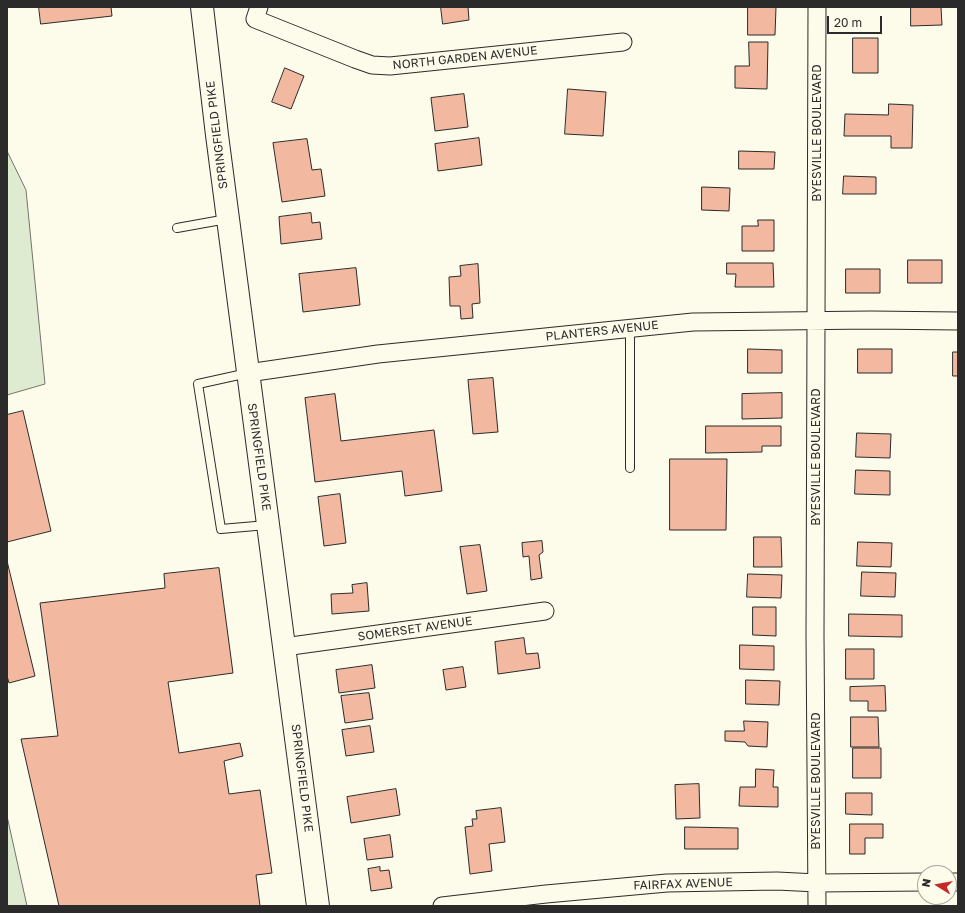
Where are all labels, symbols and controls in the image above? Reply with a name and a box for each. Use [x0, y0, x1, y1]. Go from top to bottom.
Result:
scale bar [829, 8, 884, 34]
text: 20 m [834, 15, 862, 30]
street label: NORTH GARDEN AVENUE [392, 43, 538, 73]
street label: BYESVILLE BOULEVARD [810, 64, 824, 202]
street label: SPRINGFIELD PIKE [203, 80, 231, 190]
street label: PLANTERS AVENUE [545, 318, 659, 344]
street label: BYESVILLE BOULEVARD [809, 388, 823, 526]
street label: SPRINGFIELD PIKE [244, 402, 274, 512]
street label: SOMERSET AVENUE [357, 614, 473, 644]
street label: BYESVILLE BOULEVARD [809, 712, 823, 850]
street label: SPRINGFIELD PIKE [288, 723, 316, 833]
north arrow [917, 865, 957, 905]
street label: FAIRFAX AVENUE [633, 875, 733, 893]
text: N [919, 877, 933, 888]

